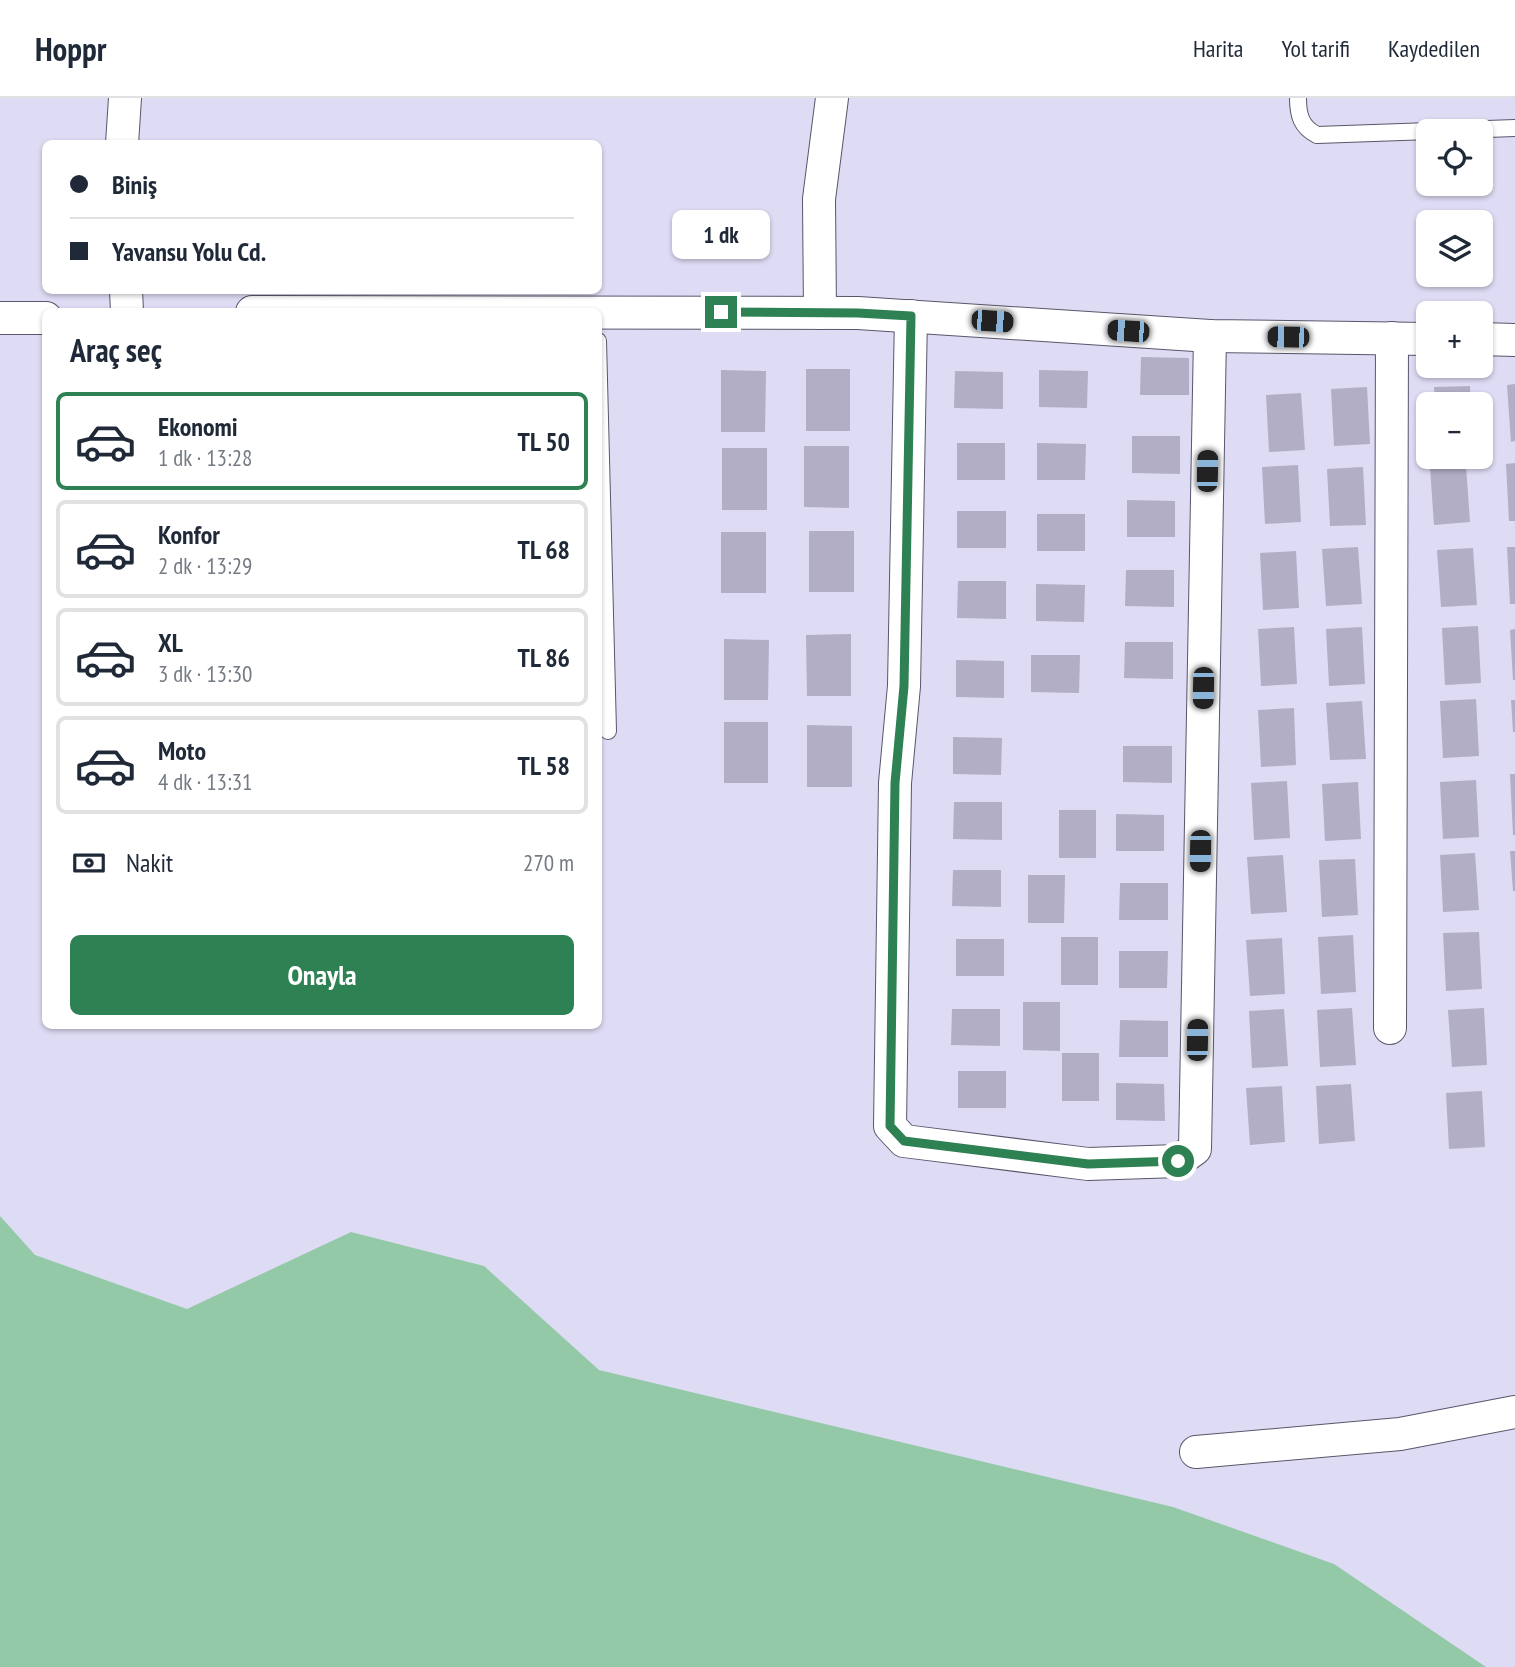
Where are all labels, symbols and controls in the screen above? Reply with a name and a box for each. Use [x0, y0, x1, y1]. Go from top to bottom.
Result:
text: Hoppr [35, 27, 106, 70]
text: Harita [1193, 33, 1243, 64]
text: Yol tarifi [1281, 33, 1350, 64]
text: Kaydedilen [1388, 33, 1480, 64]
map controls [1416, 119, 1493, 469]
button: locate [1416, 119, 1493, 196]
text: Biniş [112, 168, 157, 201]
button: layers [1416, 210, 1493, 287]
callout: 1 dk [672, 211, 770, 260]
text: 1 dk [703, 220, 739, 249]
text: Yavansu Yolu Cd. [112, 235, 266, 268]
route end [705, 296, 737, 328]
button: + [1416, 301, 1493, 378]
car [971, 309, 1014, 333]
car [1107, 319, 1150, 343]
car [1267, 326, 1310, 348]
text: Araç seç [70, 329, 162, 371]
button: − [1416, 392, 1493, 469]
icon: car [74, 410, 137, 473]
text: Ekonomi [158, 410, 238, 443]
text: TL 50 [518, 425, 570, 458]
text: 1 dk · 13:28 [158, 443, 252, 472]
car [1197, 450, 1218, 492]
icon: car [74, 518, 137, 581]
text: Konfor [158, 518, 220, 551]
text: TL 68 [518, 533, 570, 566]
text: 2 dk · 13:29 [158, 551, 252, 580]
icon: car [74, 626, 137, 689]
text: XL [158, 626, 183, 659]
text: TL 86 [518, 641, 570, 674]
text: 3 dk · 13:30 [158, 659, 252, 688]
car [1193, 667, 1214, 709]
icon: car [74, 734, 137, 797]
text: Moto [158, 734, 206, 767]
text: TL 58 [518, 749, 570, 782]
text: 4 dk · 13:31 [158, 767, 252, 796]
car [1190, 830, 1211, 872]
icon: cash [70, 844, 108, 882]
text: Nakit [126, 846, 173, 879]
text: 270 m [523, 848, 574, 877]
button: Onayla [70, 935, 574, 1015]
car [1187, 1019, 1208, 1061]
route start [1162, 1145, 1194, 1177]

